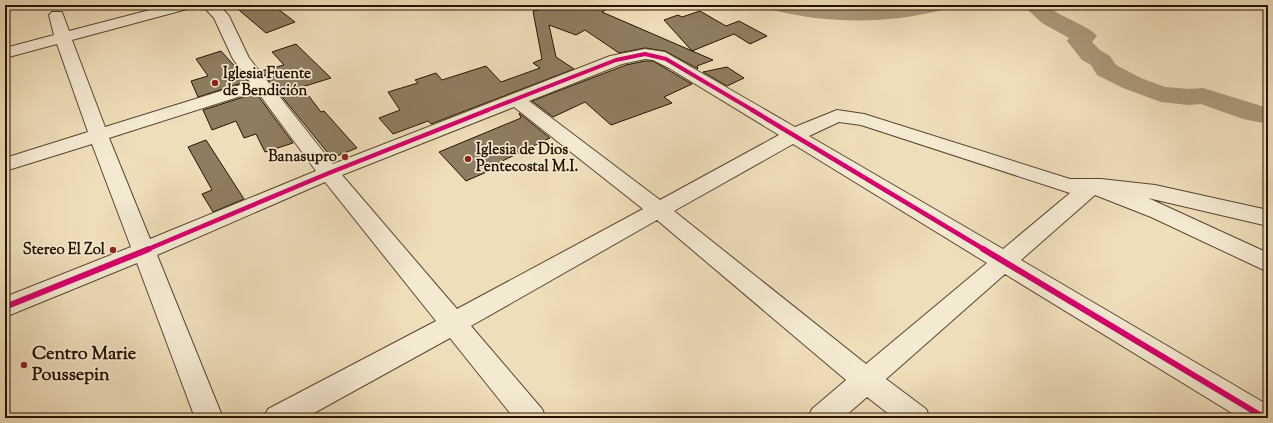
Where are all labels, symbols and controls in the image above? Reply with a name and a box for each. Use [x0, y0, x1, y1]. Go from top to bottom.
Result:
place label: Iglesia Fuente de Bendición [223, 64, 311, 102]
marker: Iglesia Fuente de Bendición [210, 78, 220, 88]
place label: Iglesia de Dios Pentecostal M.I. [476, 140, 578, 178]
place label: Banasupro [268, 147, 337, 168]
marker: Banasupro [340, 152, 350, 162]
marker: Iglesia de Dios Pentecostal M.I. [463, 154, 473, 164]
place label: Stereo El Zol [23, 240, 106, 261]
marker: Stereo El Zol [108, 245, 118, 255]
place label: Centro Marie Poussepin [32, 342, 137, 389]
marker: Centro Marie Poussepin [19, 360, 29, 370]

